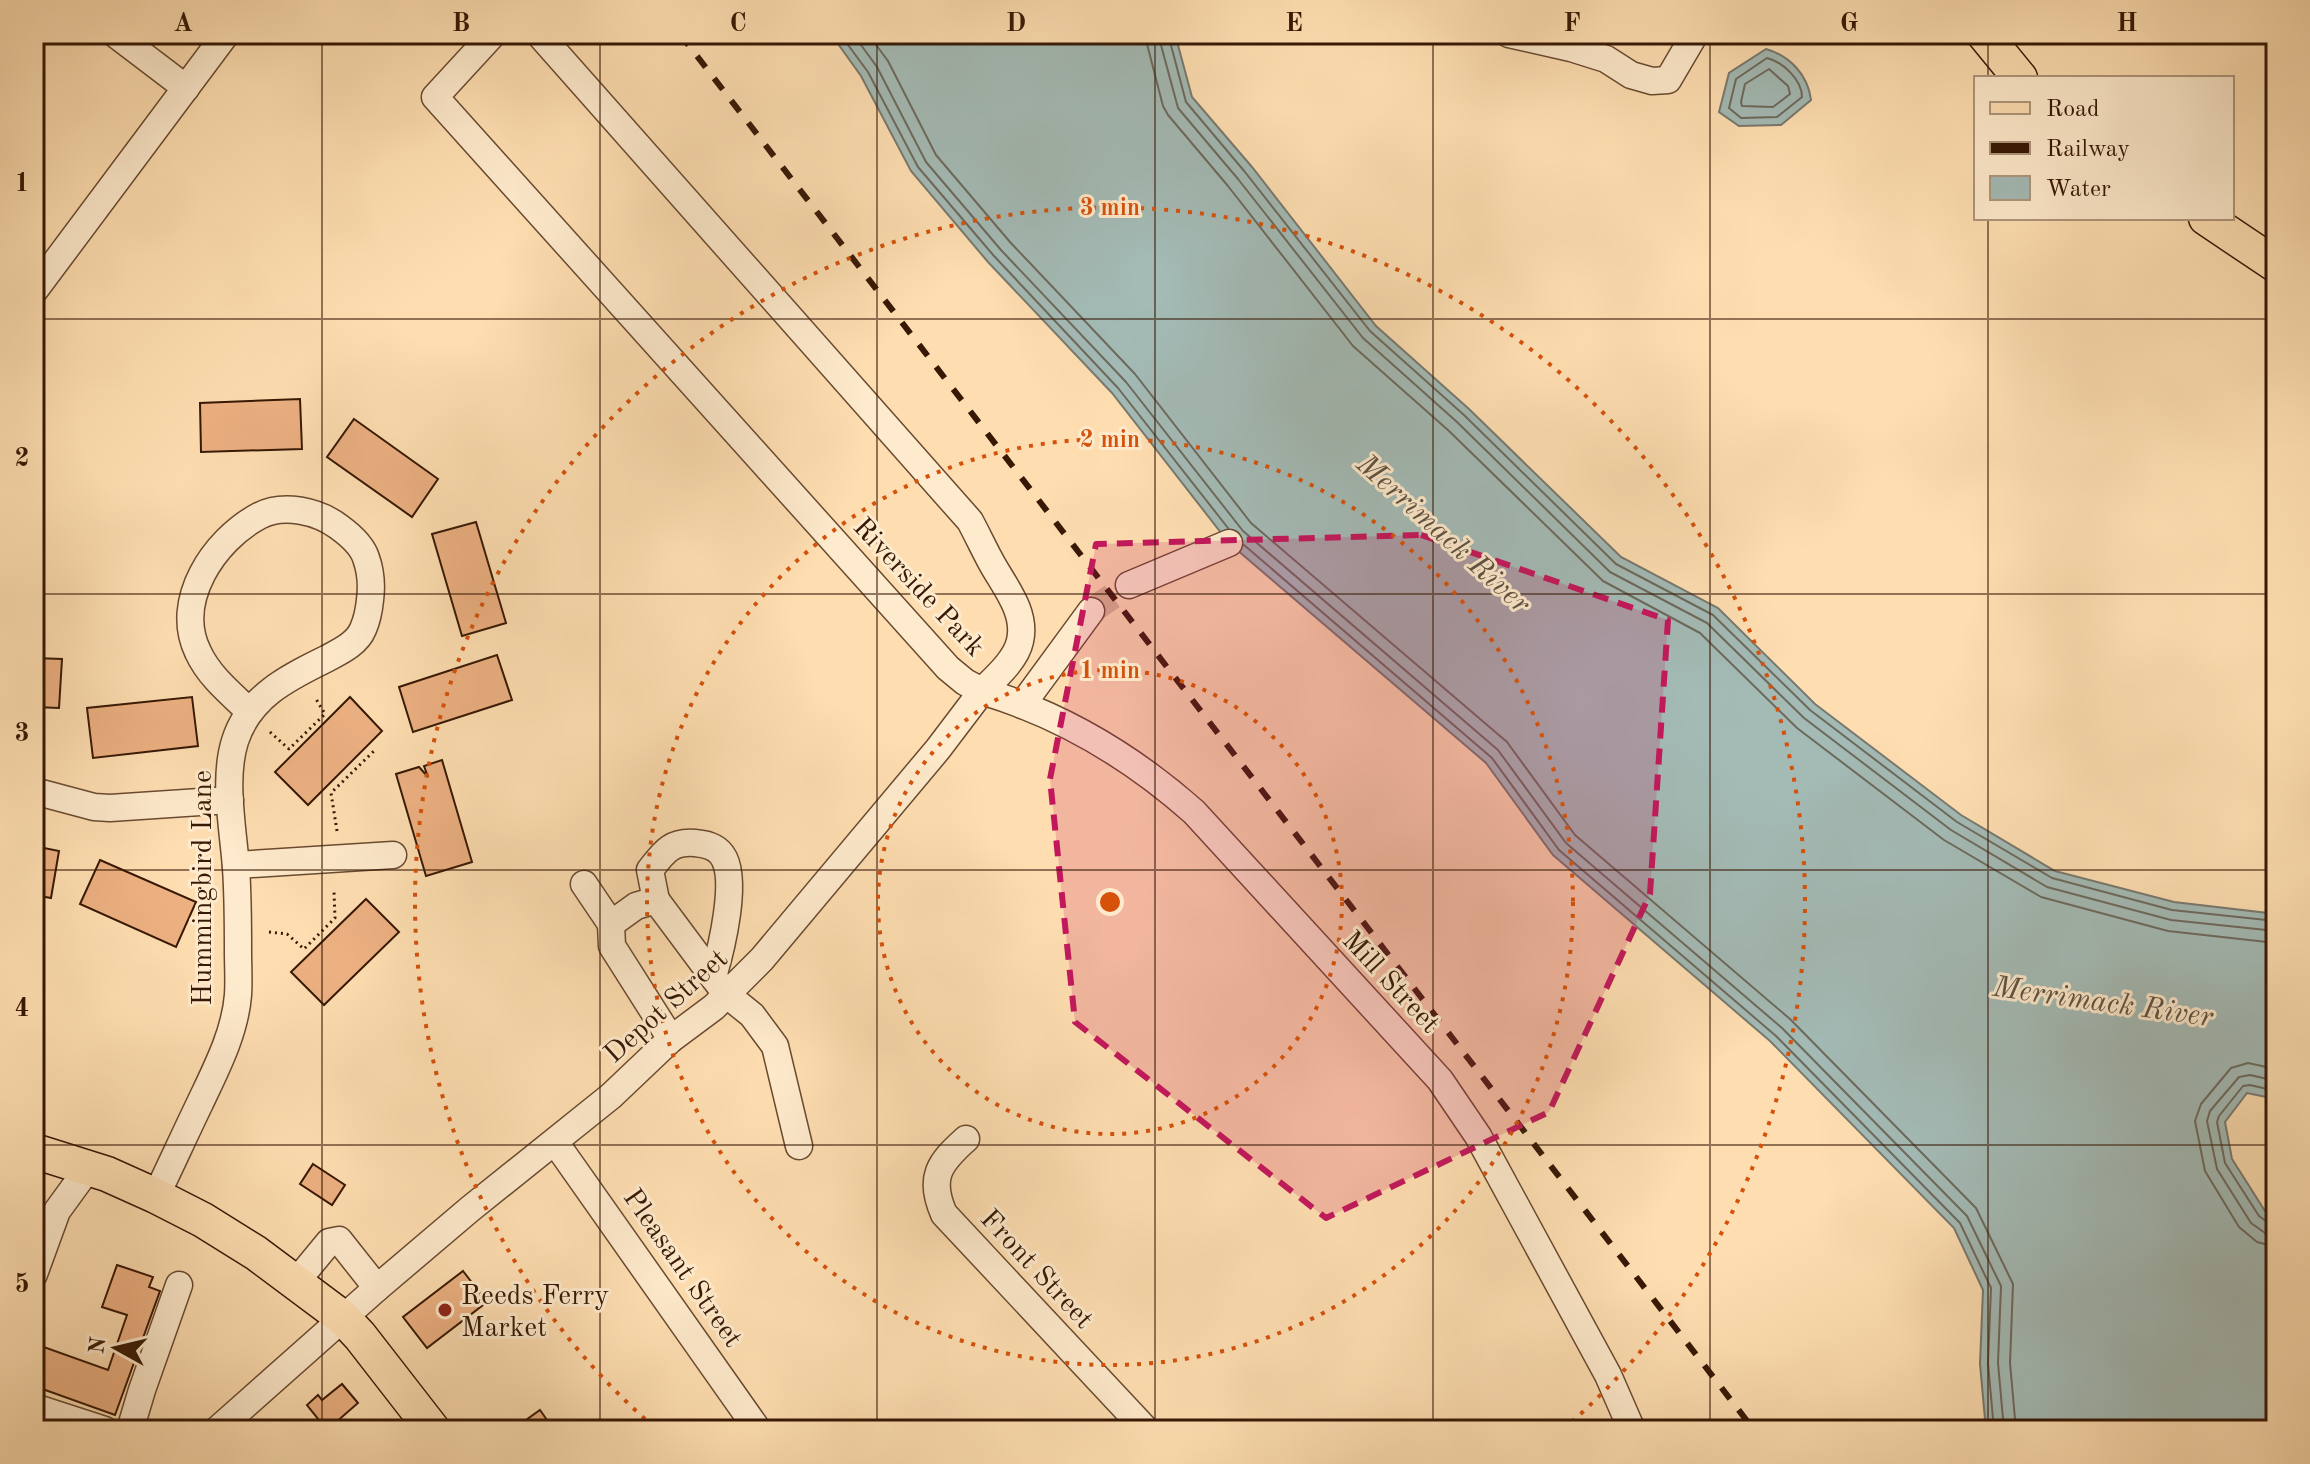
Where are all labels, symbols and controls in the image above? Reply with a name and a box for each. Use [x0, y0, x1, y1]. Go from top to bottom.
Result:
text: A [173, 11, 193, 37]
text: B [452, 11, 470, 37]
text: C [729, 11, 747, 37]
text: D [1006, 11, 1026, 37]
text: E [1285, 11, 1303, 37]
text: F [1563, 11, 1581, 37]
text: G [1840, 11, 1858, 37]
text: H [2116, 11, 2138, 37]
legend [1974, 76, 2234, 220]
text: Road [2046, 98, 2099, 122]
text: Railway [2046, 138, 2130, 162]
text: 1 [14, 171, 30, 197]
text: Water [2046, 178, 2111, 202]
text: 3 min [1080, 197, 1140, 221]
text: 2 min [1080, 429, 1140, 453]
text: 2 [14, 446, 30, 472]
water label: Merrimack River [1349, 448, 1536, 621]
street label: Riverside Park [847, 513, 989, 663]
text: 1 min [1080, 660, 1140, 684]
text: 3 [14, 721, 30, 747]
street label: Hummingbird Lane [190, 770, 218, 1006]
centre of rings [1096, 888, 1124, 916]
street label: Mill Street [1336, 927, 1444, 1039]
street label: Depot Street [600, 945, 734, 1069]
water label: Merrimack River [1990, 973, 2216, 1033]
text: 4 [14, 996, 30, 1022]
street label: Pleasant Street [617, 1184, 746, 1353]
street label: Front Street [974, 1205, 1098, 1335]
text: 5 [14, 1272, 30, 1298]
place label: Reeds Ferry Market [461, 1283, 609, 1343]
marker: Reeds Ferry Market [436, 1301, 454, 1319]
north arrow [76, 1308, 156, 1388]
text: N [86, 1335, 110, 1355]

